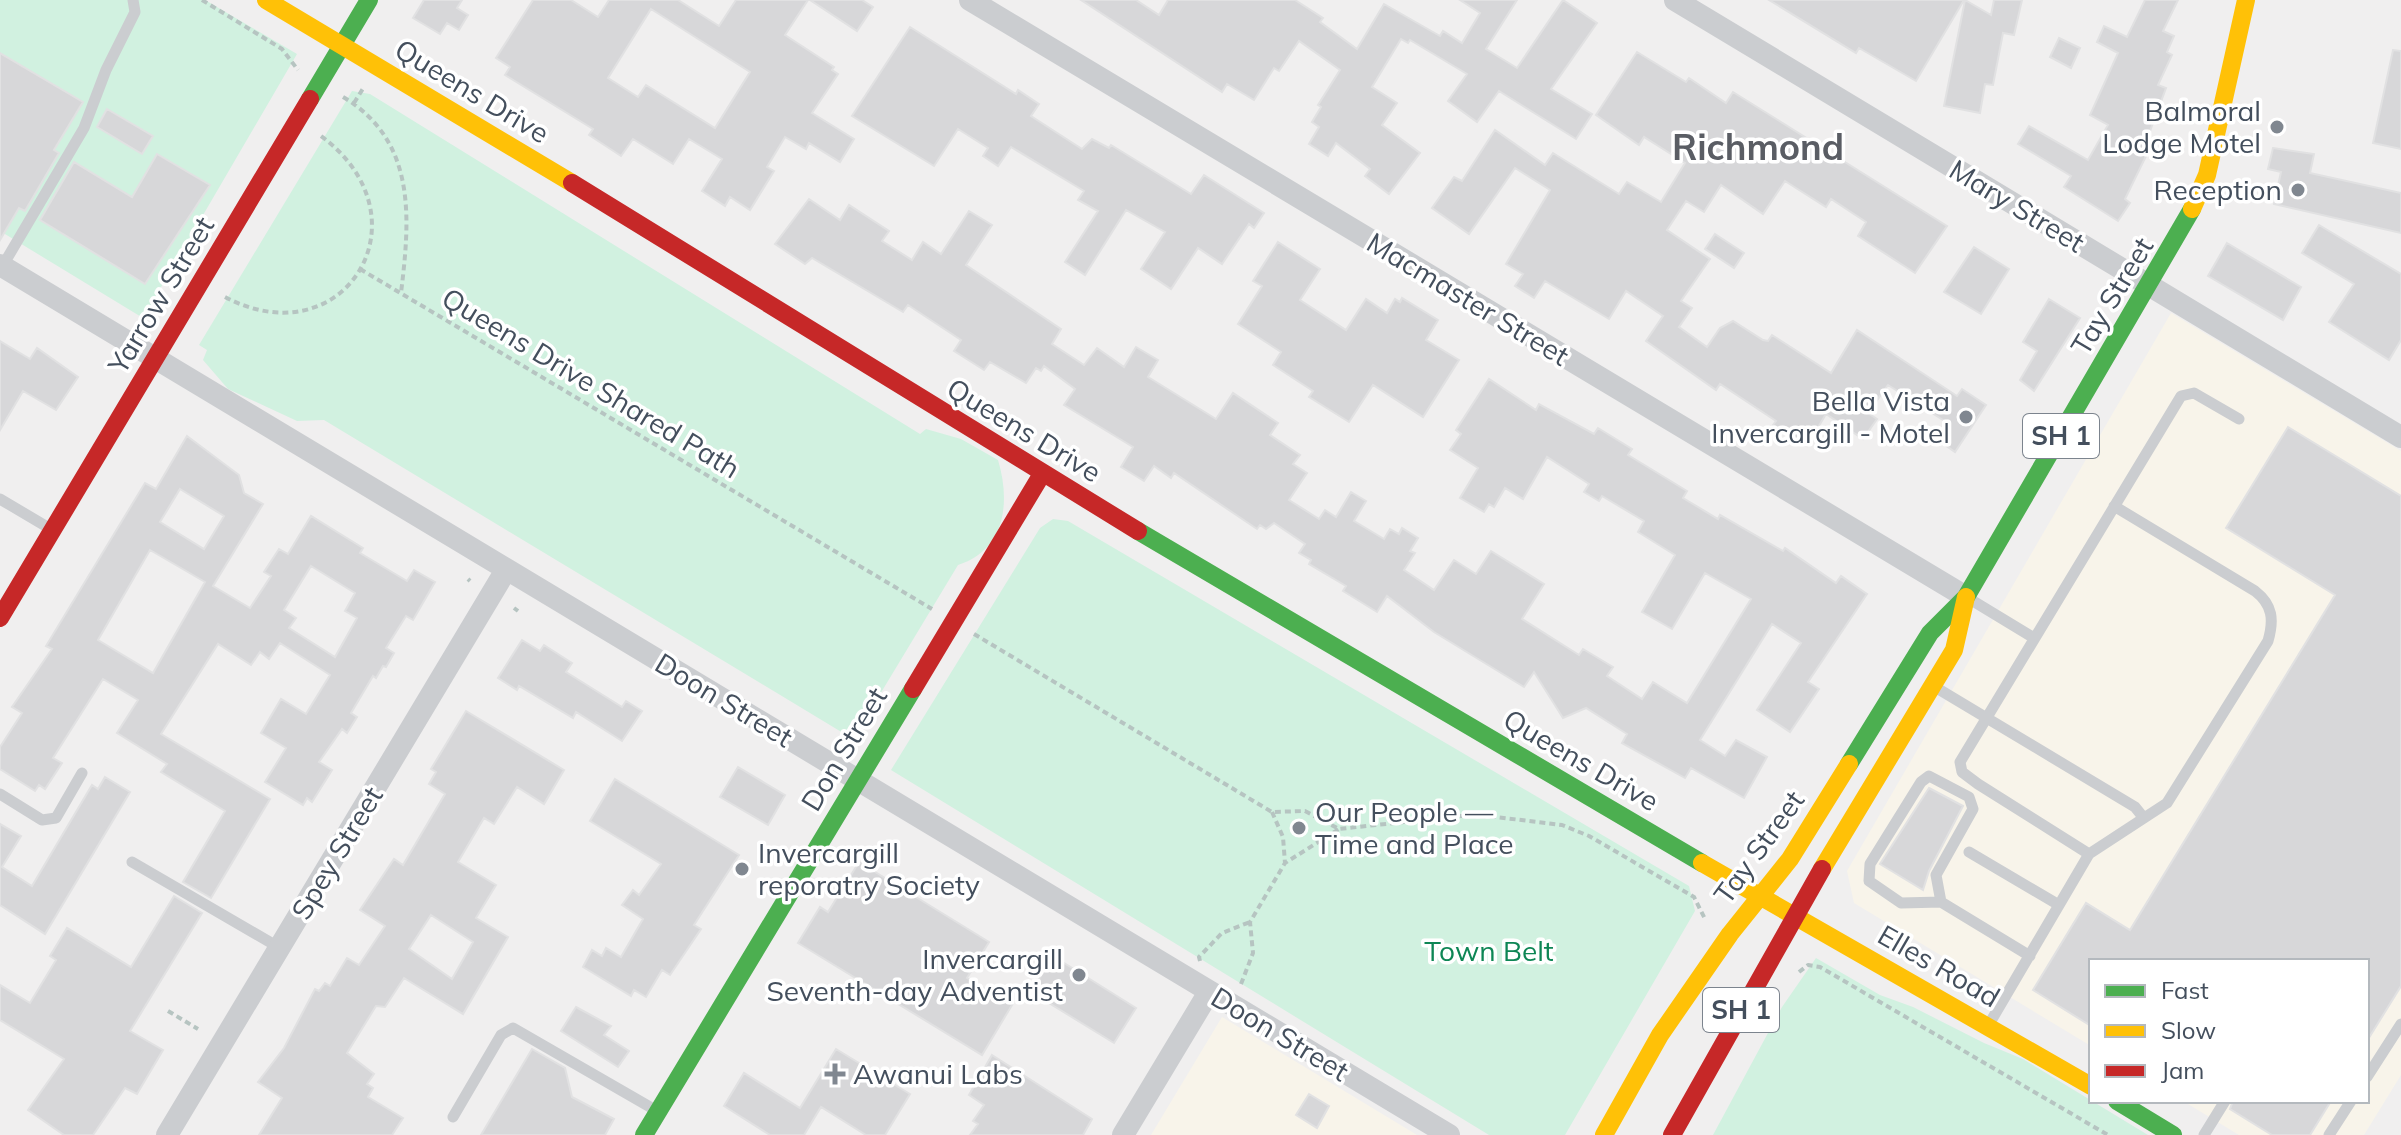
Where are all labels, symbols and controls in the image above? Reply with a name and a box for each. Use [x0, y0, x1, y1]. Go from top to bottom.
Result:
street label: Queens Drive [389, 31, 556, 150]
place label: Balmoral Lodge Motel [2102, 93, 2261, 160]
marker: Balmoral Lodge Motel [2268, 118, 2286, 136]
district label: Richmond [1672, 124, 1844, 169]
street label: Mary Street [1943, 152, 2091, 260]
place label: Reception [2153, 172, 2282, 207]
marker: Reception [2289, 181, 2307, 199]
street label: Yarrow Street [100, 210, 221, 380]
street label: Macmaster Street [1361, 224, 1576, 373]
street label: Tay Street [2063, 230, 2160, 361]
street label: Queens Drive Shared Path [436, 280, 747, 485]
street label: Queens Drive [941, 370, 1108, 489]
place label: Bella Vista Invercargill - Motel [1711, 383, 1950, 450]
marker: Bella Vista Invercargill - Motel [1957, 408, 1975, 426]
road number: SH 1 [2023, 414, 2099, 458]
street label: Doon Street [649, 645, 799, 754]
street label: Don Street [793, 680, 894, 817]
street label: Queens Drive [1497, 701, 1665, 818]
street label: Spey Street [283, 780, 390, 926]
street label: Tay Street [1706, 783, 1811, 910]
place label: Our People — Time and Place [1315, 794, 1514, 861]
marker: Our People — Time and Place [1290, 819, 1308, 837]
place label: Invercargill reporatry Society [758, 835, 980, 902]
marker: Invercargill reporatry Society [733, 860, 751, 878]
street label: Elles Road [1872, 917, 2006, 1014]
park label: Town Belt [1424, 933, 1554, 968]
place label: Invercargill Seventh-day Adventist [766, 941, 1063, 1008]
legend [2089, 959, 2369, 1103]
marker: Invercargill Seventh-day Adventist [1070, 966, 1088, 984]
text: Fast [2161, 975, 2209, 1005]
street label: Doon Street [1205, 979, 1355, 1088]
road number: SH 1 [1703, 988, 1779, 1032]
text: Slow [2161, 1015, 2216, 1045]
text: Jam [2161, 1055, 2204, 1085]
place label: Awanui Labs [853, 1056, 1023, 1091]
marker: Awanui Labs [824, 1063, 846, 1085]

